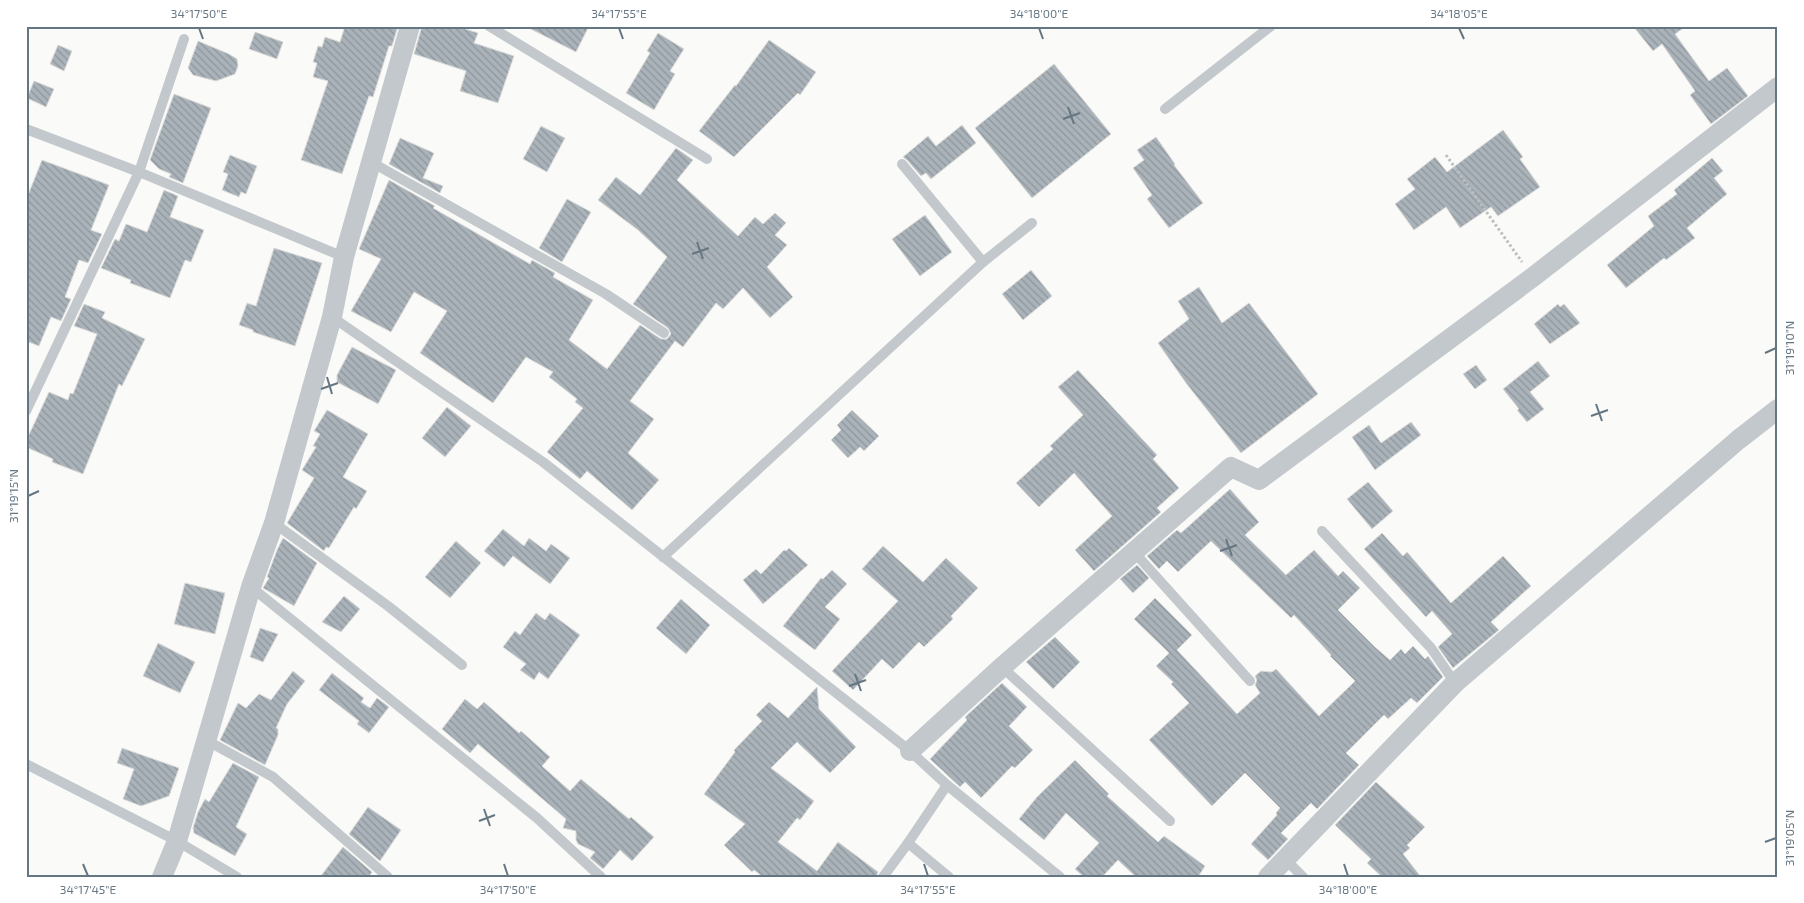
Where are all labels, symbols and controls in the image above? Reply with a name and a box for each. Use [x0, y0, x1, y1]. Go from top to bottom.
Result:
text: 34°17'50"E [171, 6, 228, 20]
text: 34°17'55"E [591, 6, 647, 20]
text: 34°18'00"E [1010, 6, 1068, 20]
text: 34°18'05"E [1430, 6, 1488, 20]
text: 31°19'10"N [1782, 321, 1796, 375]
text: 31°19'15"N [6, 469, 20, 523]
text: 31°19'05"N [1782, 810, 1796, 866]
text: 34°17'45"E [60, 882, 116, 896]
text: 34°17'50"E [480, 882, 537, 896]
text: 34°17'55"E [900, 882, 956, 896]
text: 34°18'00"E [1319, 882, 1377, 896]

